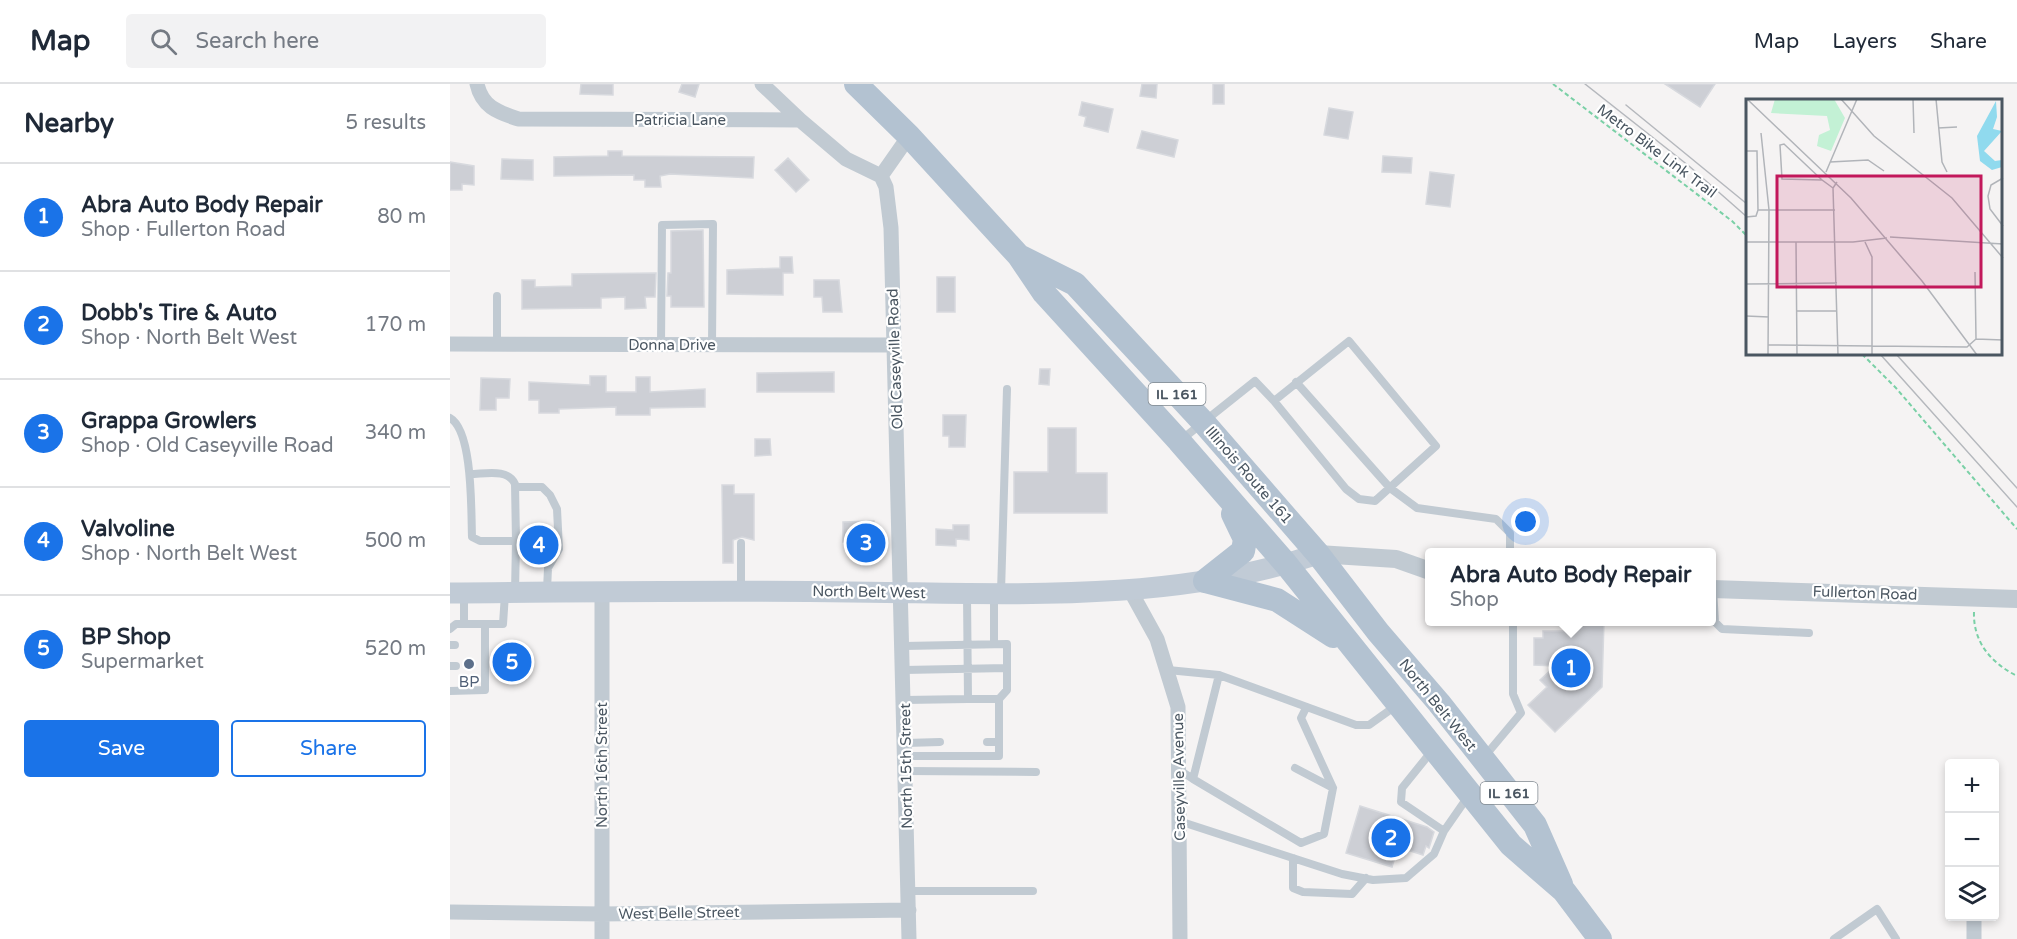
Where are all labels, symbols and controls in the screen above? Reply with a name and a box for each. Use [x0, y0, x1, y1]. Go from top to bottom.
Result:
search box [126, 14, 546, 68]
text: Map [30, 24, 90, 58]
icon: search [147, 25, 180, 58]
text: Search here [195, 28, 319, 54]
text: Map [1754, 29, 1799, 54]
text: Layers [1832, 29, 1897, 54]
text: Share [1930, 29, 1987, 54]
inset map [1746, 99, 2002, 356]
street label: Metro Bike Link Trail [1594, 100, 1720, 202]
text: Nearby [24, 108, 114, 139]
text: 5 results [346, 111, 426, 135]
street label: Patricia Lane [634, 111, 726, 129]
text: Abra Auto Body Repair [81, 192, 323, 218]
text: 1 [37, 205, 50, 229]
text: 80 m [377, 205, 426, 229]
text: Shop · Fullerton Road [81, 218, 286, 242]
street label: Old Caseyville Road [884, 288, 906, 430]
text: Dobb's Tire & Auto [81, 300, 277, 326]
text: 2 [37, 313, 50, 337]
text: 170 m [365, 313, 426, 337]
text: Shop · North Belt West [81, 326, 297, 350]
street label: Donna Drive [628, 336, 716, 354]
road number: IL 161 [1148, 383, 1206, 405]
text: Grappa Growlers [81, 408, 257, 434]
text: 3 [37, 421, 50, 445]
text: 340 m [365, 421, 426, 445]
street label: Illinois Route 161 [1202, 422, 1296, 528]
text: Shop · Old Caseyville Road [81, 434, 334, 458]
your location [1511, 507, 1540, 536]
text: Valvoline [81, 516, 175, 542]
pin: 3 [846, 520, 886, 566]
pin: 4 [520, 522, 559, 568]
text: 4 [37, 529, 50, 553]
text: 500 m [365, 529, 426, 553]
text: Shop · North Belt West [81, 542, 297, 566]
popup [1425, 548, 1716, 626]
text: Abra Auto Body Repair [1450, 562, 1691, 588]
street label: North Belt West [812, 582, 926, 602]
street label: Fullerton Road [1812, 582, 1918, 604]
text: Shop [1450, 588, 1499, 612]
text: BP Shop [81, 624, 171, 650]
text: 5 [37, 637, 50, 661]
text: 520 m [365, 637, 426, 661]
pin: 5 [492, 640, 532, 684]
pin: 1 [1552, 646, 1590, 690]
text: Supermarket [81, 650, 204, 674]
street label: North Belt West [1395, 655, 1481, 755]
marker: BP [462, 657, 476, 671]
place label: BP [459, 673, 479, 691]
street label: North 16th Street [593, 702, 611, 828]
street label: North 15th Street [896, 703, 916, 829]
street label: Caseyville Avenue [1169, 713, 1189, 841]
button: Save [24, 720, 219, 777]
button: Share [231, 720, 426, 777]
map controls [1945, 759, 1999, 921]
button: + [1945, 759, 1999, 813]
road number: IL 161 [1480, 782, 1538, 804]
button: − [1945, 813, 1999, 867]
pin: 2 [1372, 816, 1410, 861]
button: layers [1945, 867, 1999, 921]
street label: West Belle Street [618, 903, 740, 923]

